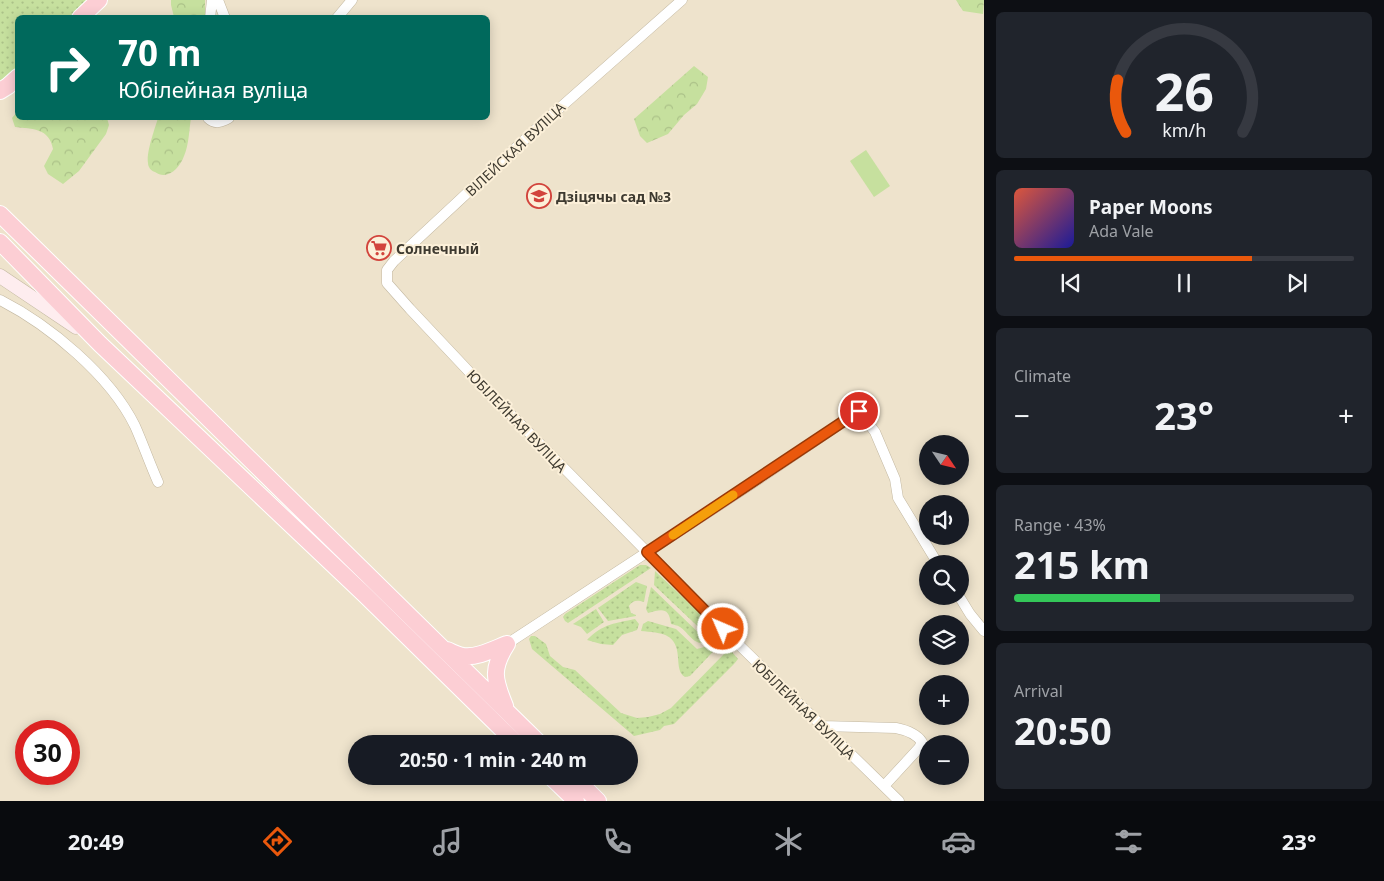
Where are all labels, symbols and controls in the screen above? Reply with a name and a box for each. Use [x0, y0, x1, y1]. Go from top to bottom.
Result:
text: 70 m [118, 29, 201, 76]
icon: right [35, 35, 100, 100]
text: 26 [1154, 55, 1214, 126]
text: Юбілейная вуліца [118, 74, 308, 104]
street label: ВІЛЕЙСКАЯ ВУЛІЦА [461, 98, 569, 200]
text: km/h [1162, 118, 1206, 142]
school or university icon: Дзіцячы сад №3 [526, 183, 552, 209]
place label: Дзіцячы сад №3 [556, 187, 671, 206]
text: Paper Moons [1089, 194, 1213, 220]
text: Ada Vale [1089, 220, 1154, 242]
supermarket icon: Солнечный [366, 235, 392, 261]
place label: Солнечный [396, 239, 479, 258]
icon: previous [1057, 269, 1085, 297]
icon: pause [1170, 269, 1198, 297]
icon: next [1283, 269, 1311, 297]
street label: ЮБІЛЕЙНАЯ ВУЛІЦА [463, 365, 571, 477]
text: Climate [1014, 365, 1071, 387]
text: 23° [1154, 389, 1214, 441]
pin [838, 390, 880, 432]
text: − [1014, 396, 1030, 434]
text: + [1338, 396, 1354, 434]
icon: arrive [845, 397, 873, 425]
north arrow [919, 435, 969, 485]
map controls [919, 435, 969, 785]
button: sound [919, 495, 969, 545]
text: Range · 43% [1014, 514, 1106, 536]
text: 215 km [1014, 538, 1150, 590]
button: search [919, 555, 969, 605]
position arrow [696, 602, 748, 654]
button: layers [919, 615, 969, 665]
street label: ЮБІЛЕЙНАЯ ВУЛІЦА [748, 655, 860, 763]
button: + [919, 675, 969, 725]
text: Arrival [1014, 680, 1063, 702]
text: 20:50 [1014, 704, 1112, 756]
speed limit sign: 30 [15, 720, 80, 785]
button: − [919, 735, 969, 785]
text: 20:50 · 1 min · 240 m [399, 747, 587, 773]
icon: directions [260, 824, 295, 859]
icon: music [430, 824, 465, 859]
icon: phone [600, 824, 635, 859]
icon: climate [771, 824, 806, 859]
icon: car [941, 824, 976, 859]
icon: filters [1111, 824, 1146, 859]
text: 20:49 [68, 826, 124, 856]
text: 23° [1282, 826, 1316, 856]

